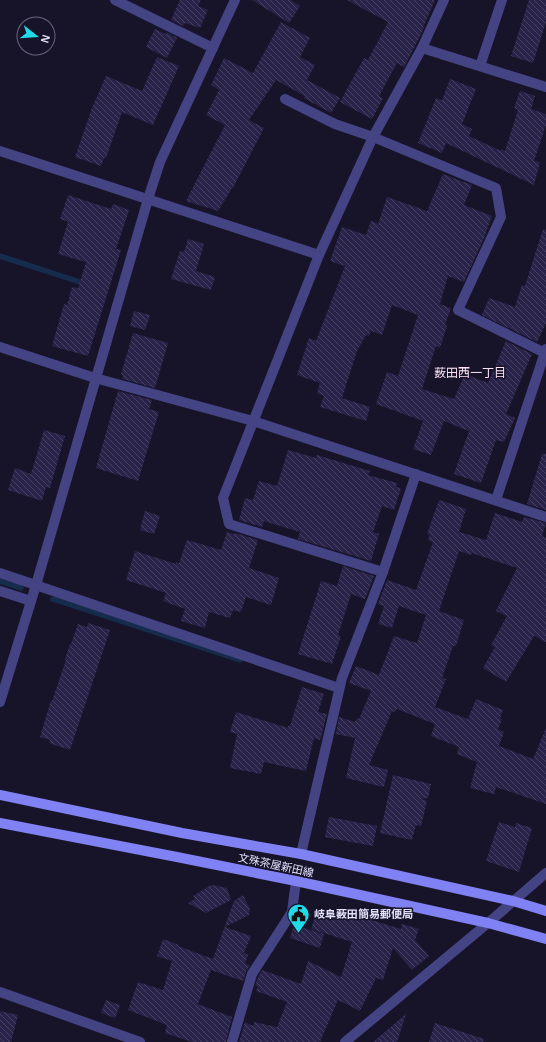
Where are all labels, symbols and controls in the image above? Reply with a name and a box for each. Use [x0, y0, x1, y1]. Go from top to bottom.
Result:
north arrow [16, 16, 56, 56]
text: N [39, 33, 52, 45]
district label: 薮田西一丁目 [434, 366, 506, 380]
street label: 文殊茶屋新田線 [237, 851, 315, 879]
public building icon: 岐阜薮田簡易郵便局 [286, 901, 312, 934]
place label: 岐阜薮田簡易郵便局 [314, 908, 413, 920]

